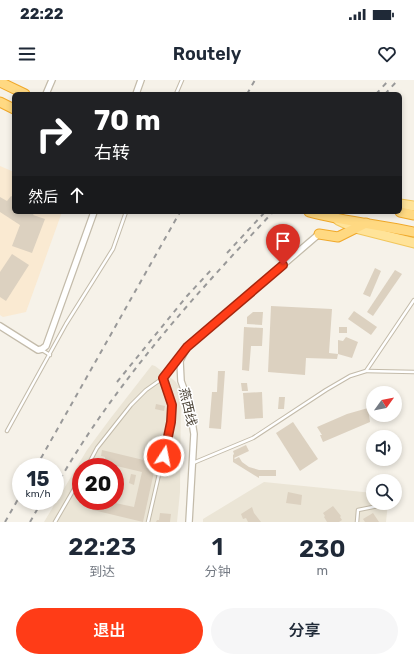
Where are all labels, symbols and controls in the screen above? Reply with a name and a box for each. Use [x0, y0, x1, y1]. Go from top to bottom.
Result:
text: 22:22 [20, 5, 63, 23]
icon: menu [16, 43, 38, 65]
text: Routely [173, 43, 241, 65]
icon: heart [376, 43, 398, 65]
text: 70 m [94, 104, 161, 137]
icon: right [28, 108, 80, 160]
text: 右转 [94, 142, 130, 164]
icon: ahead [66, 184, 88, 206]
text: 然后 [28, 188, 58, 206]
pin [266, 224, 300, 265]
icon: arrive [272, 230, 294, 252]
street label: 燕西线 [176, 386, 200, 428]
north arrow [366, 386, 402, 422]
map controls [366, 386, 402, 510]
button: sound [366, 430, 402, 466]
position arrow [143, 435, 185, 477]
speed limit sign: 20 [72, 458, 124, 510]
text: 15 [27, 467, 49, 491]
button: search [366, 474, 402, 510]
text: km/h [26, 488, 50, 500]
text: 22:23 [68, 533, 136, 561]
text: 1 [212, 533, 223, 561]
text: 230 [299, 535, 346, 563]
text: m [316, 563, 328, 578]
text: 到达 [89, 564, 115, 579]
text: 分钟 [205, 564, 231, 579]
button: 退出 [16, 608, 203, 654]
button: 分享 [211, 608, 398, 654]

